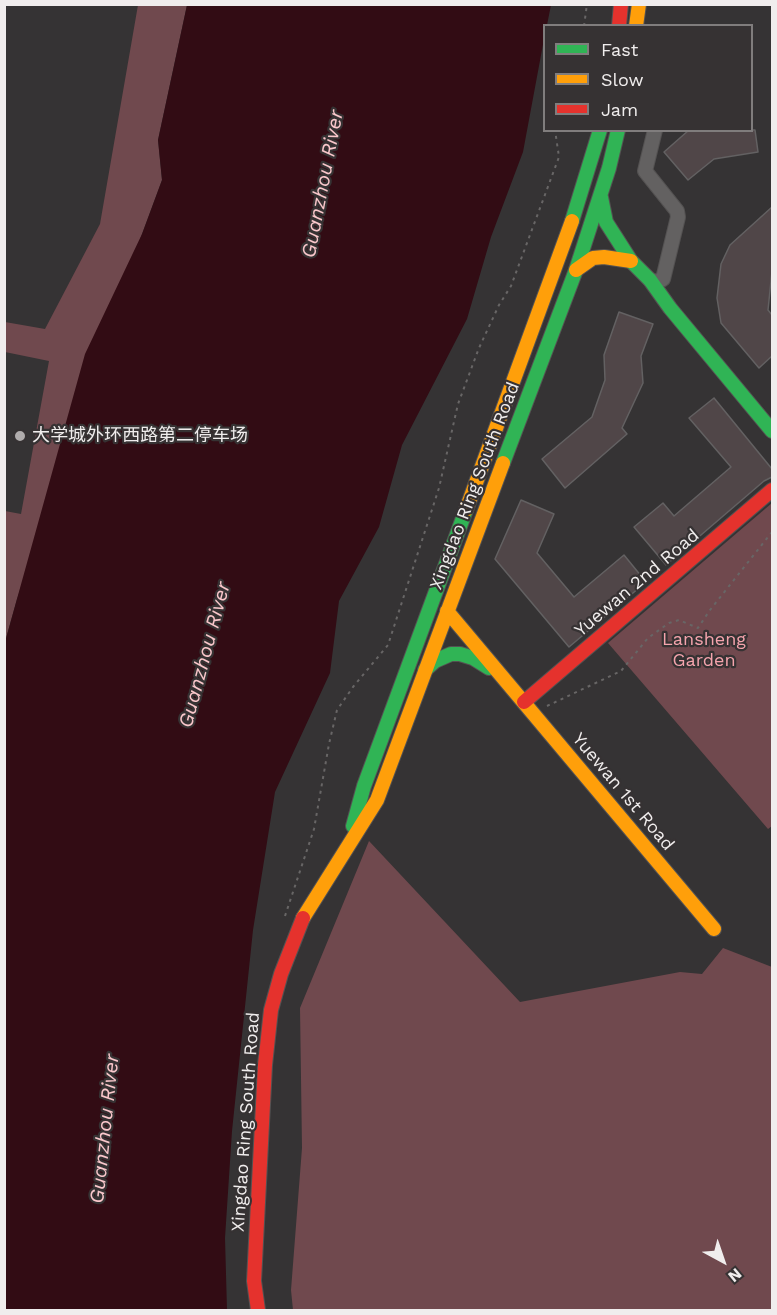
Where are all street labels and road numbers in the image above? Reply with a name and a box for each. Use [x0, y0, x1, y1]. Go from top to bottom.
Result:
street label: Xingdao Ring South Road [425, 379, 525, 593]
street label: Yuewan 2nd Road [570, 525, 704, 641]
street label: Yuewan 1st Road [567, 729, 679, 855]
street label: Xingdao Ring South Road [228, 1011, 264, 1233]

